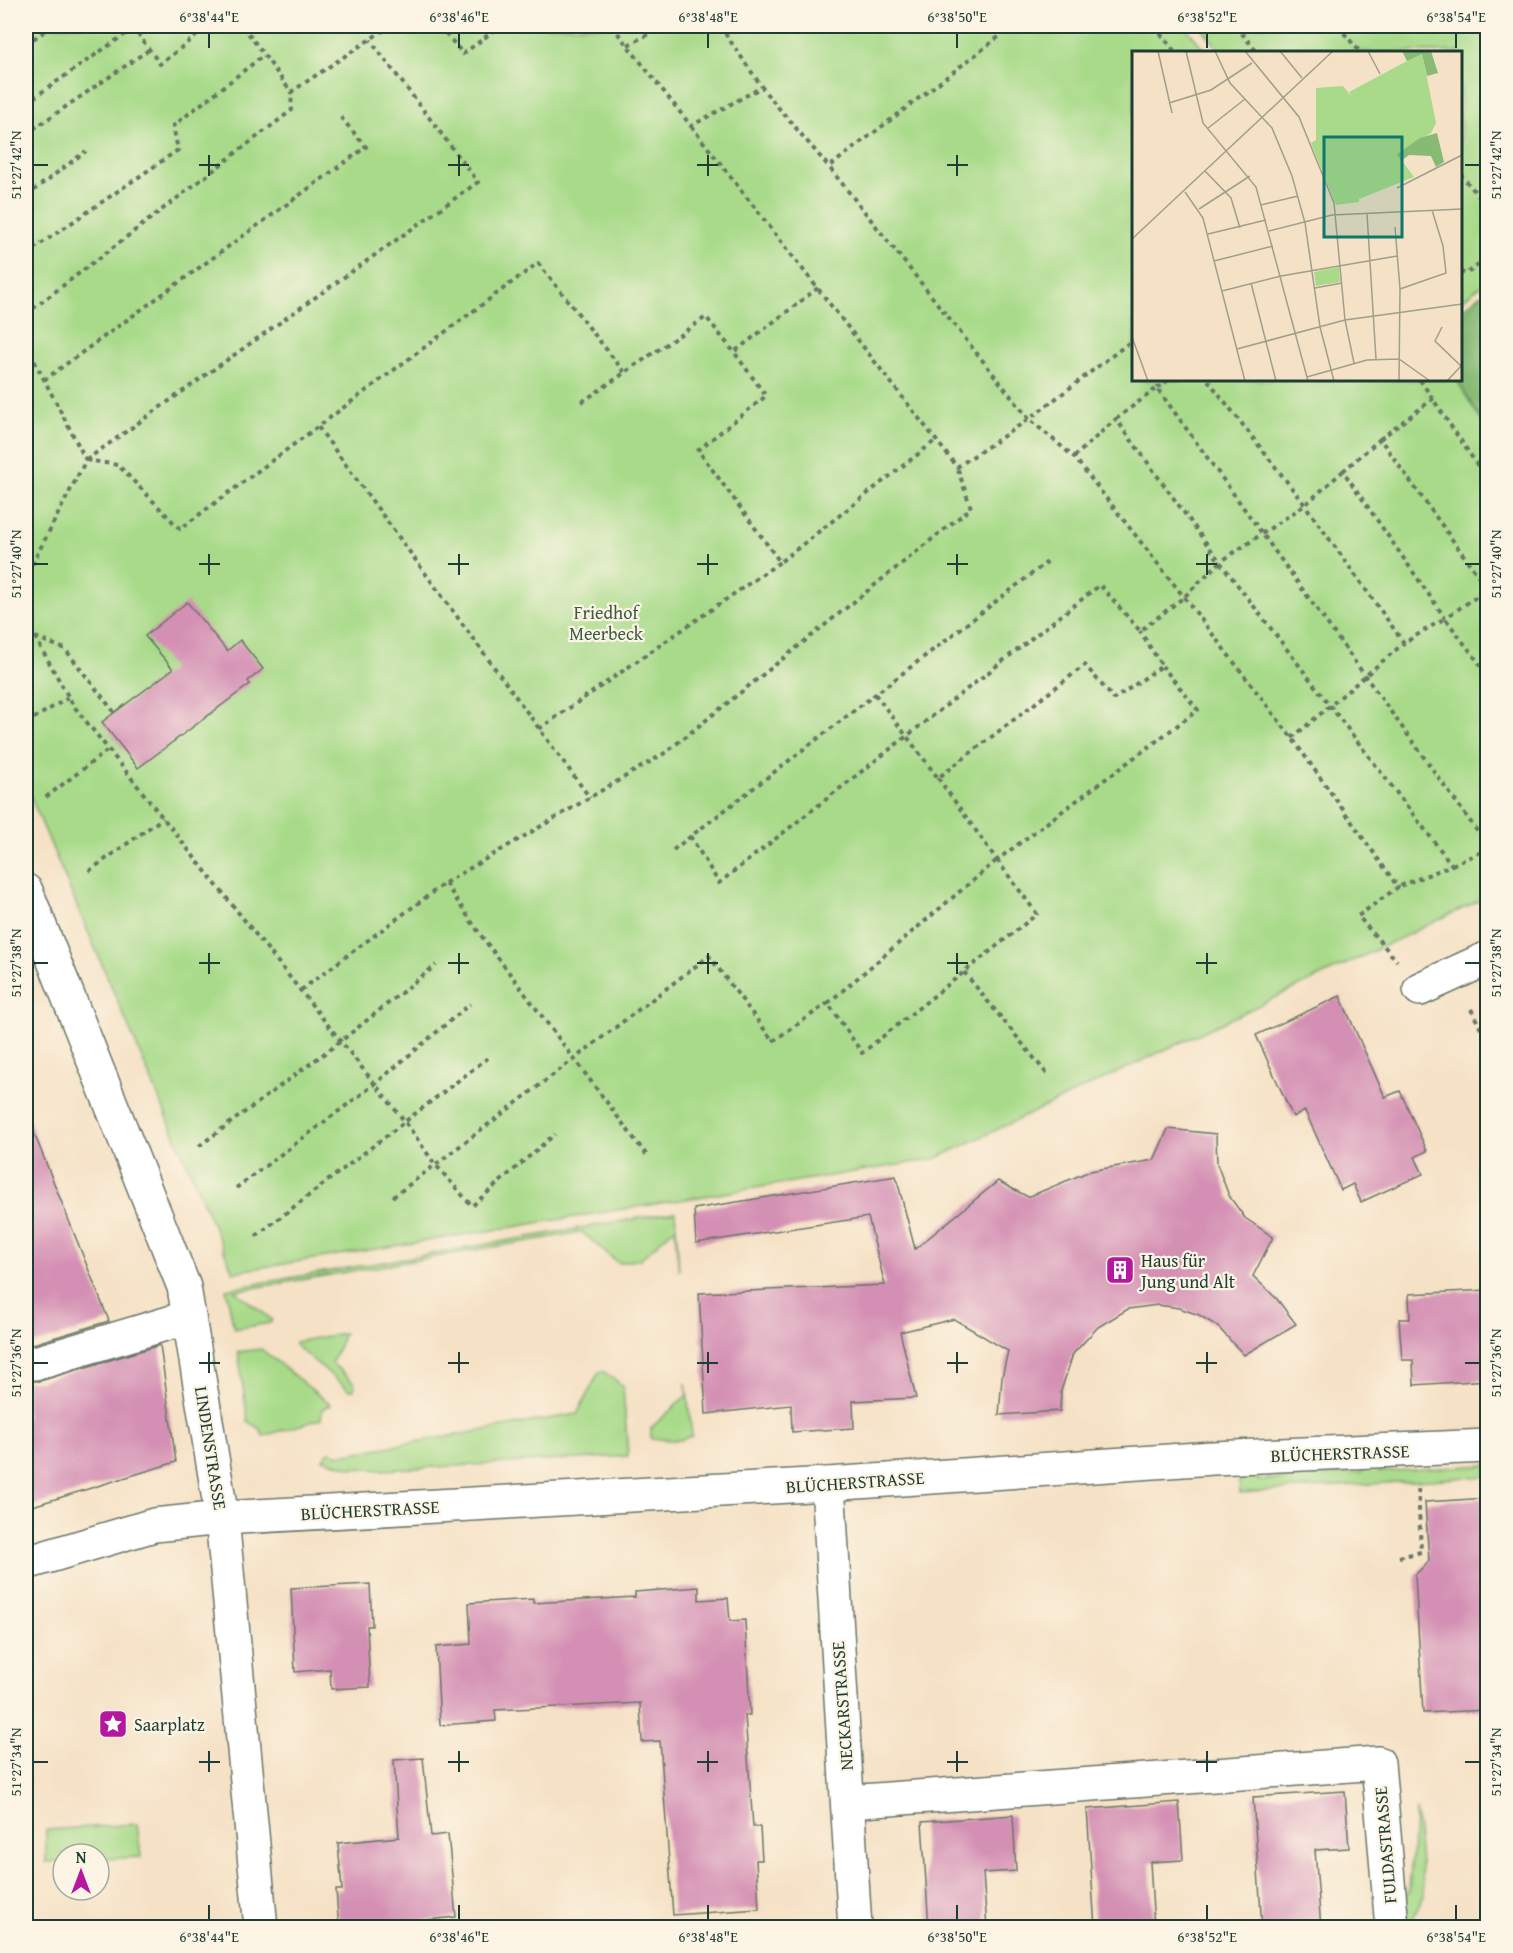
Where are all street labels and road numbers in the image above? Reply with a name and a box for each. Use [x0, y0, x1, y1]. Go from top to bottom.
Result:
street label: LINDENSTRASSE [188, 1384, 234, 1512]
street label: BLÜCHERSTRASSE [1270, 1437, 1410, 1469]
street label: BLÜCHERSTRASSE [785, 1464, 925, 1500]
street label: BLÜCHERSTRASSE [300, 1493, 440, 1527]
street label: NECKARSTRASSE [824, 1640, 860, 1772]
street label: FULDASTRASSE [1366, 1785, 1404, 1905]

